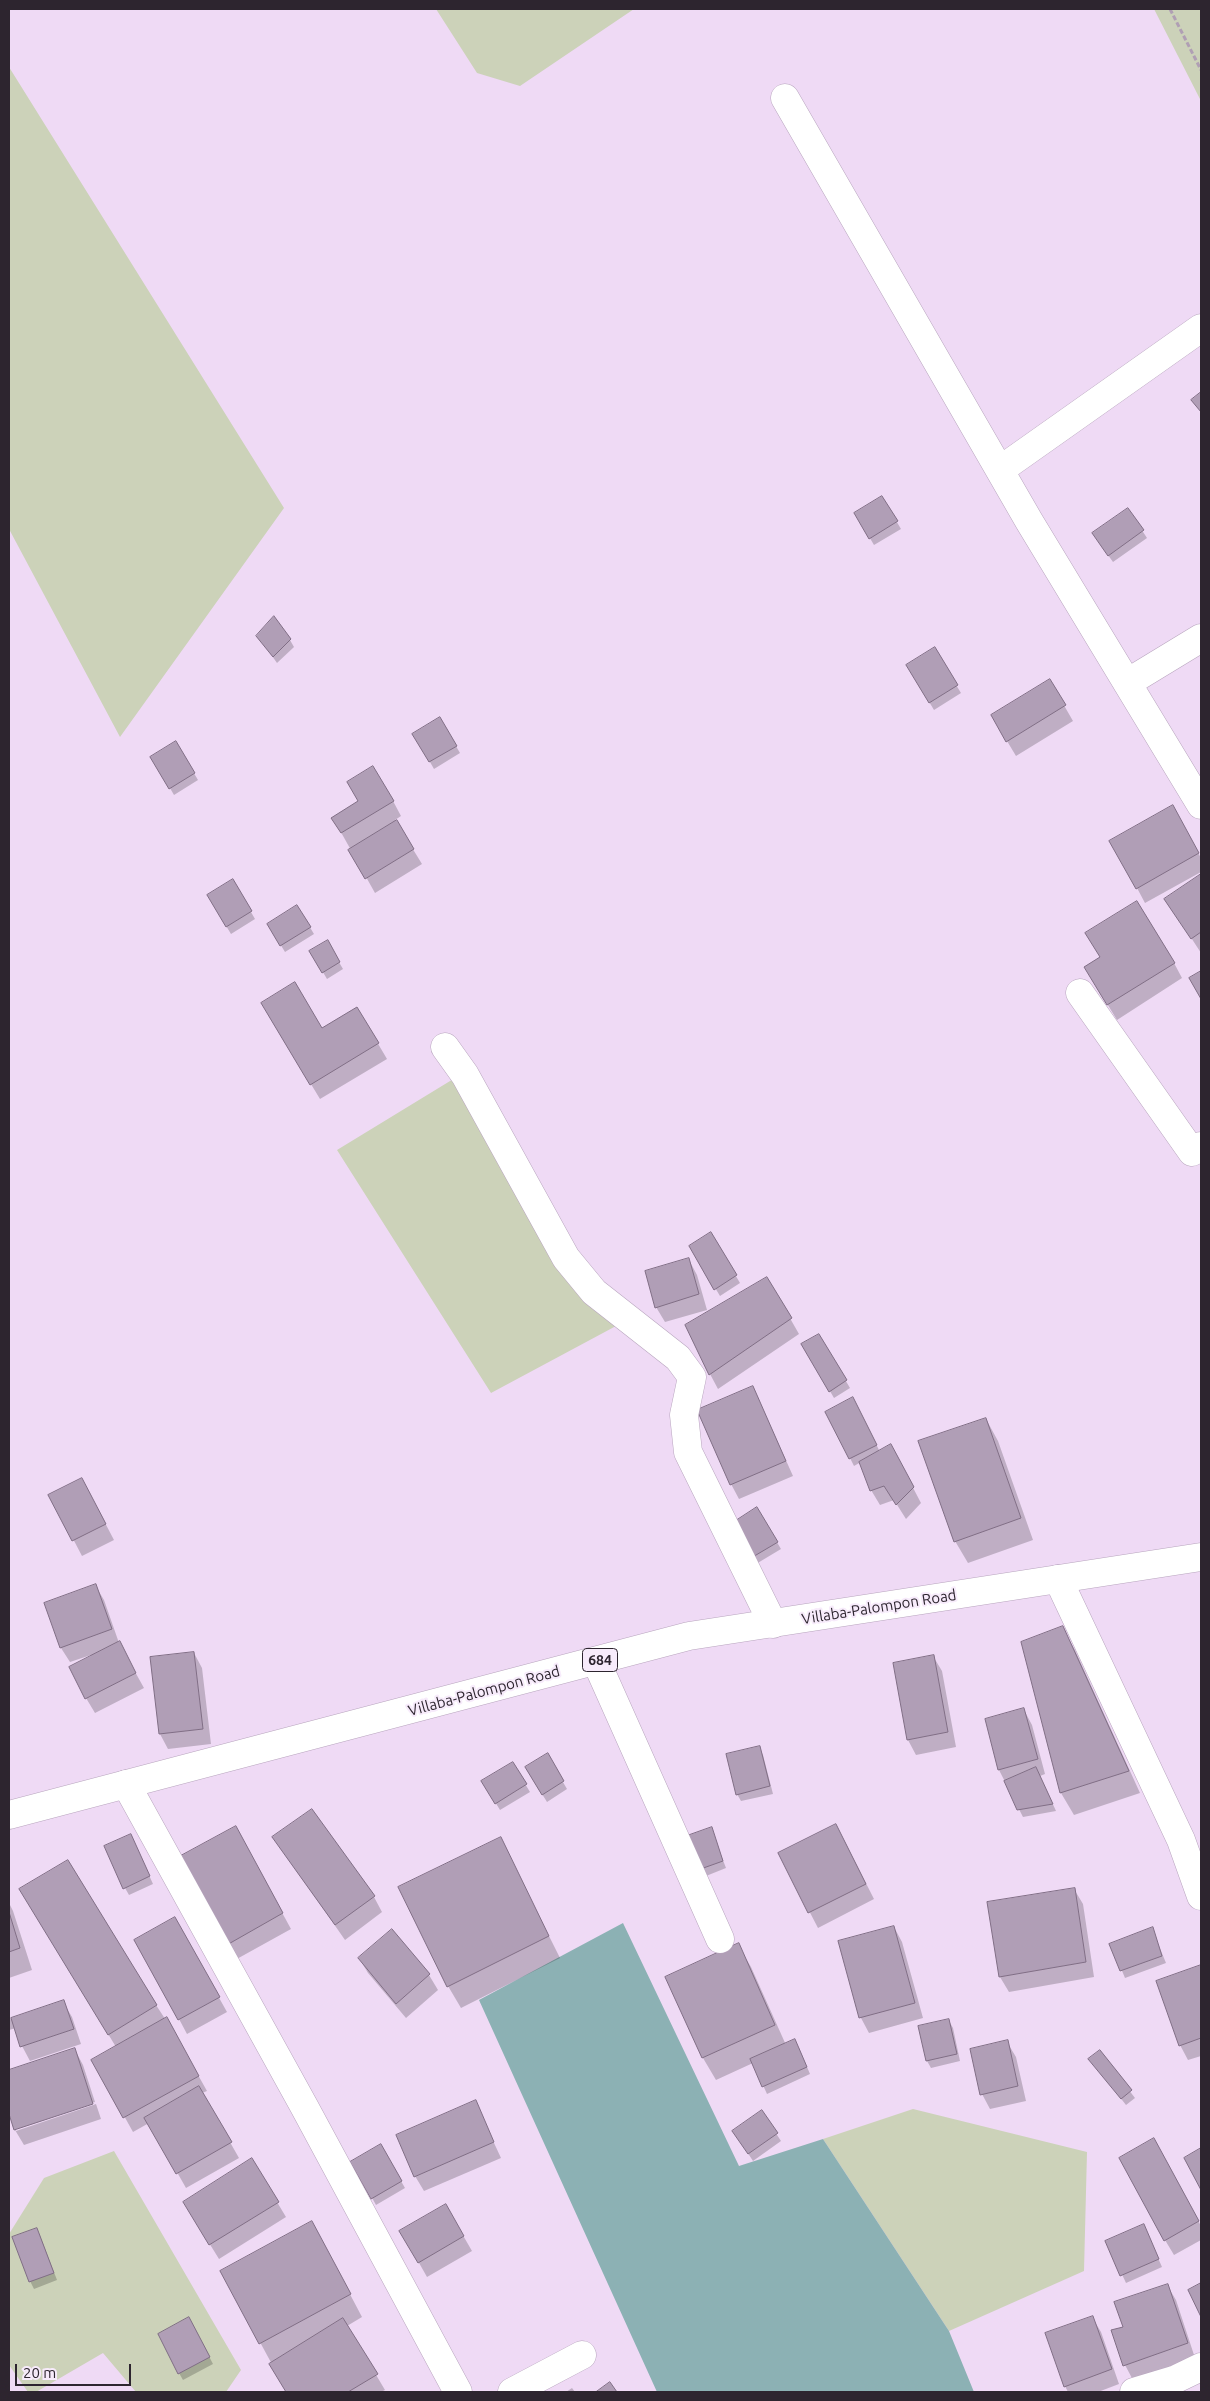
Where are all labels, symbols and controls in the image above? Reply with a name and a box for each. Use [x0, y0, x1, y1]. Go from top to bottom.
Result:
street label: Villaba-Palompon Road [800, 1586, 958, 1628]
road number: 684 [582, 1648, 618, 1672]
street label: Villaba-Palompon Road [406, 1662, 562, 1720]
scale bar [18, 2354, 134, 2386]
text: 20 m [23, 2364, 56, 2381]

